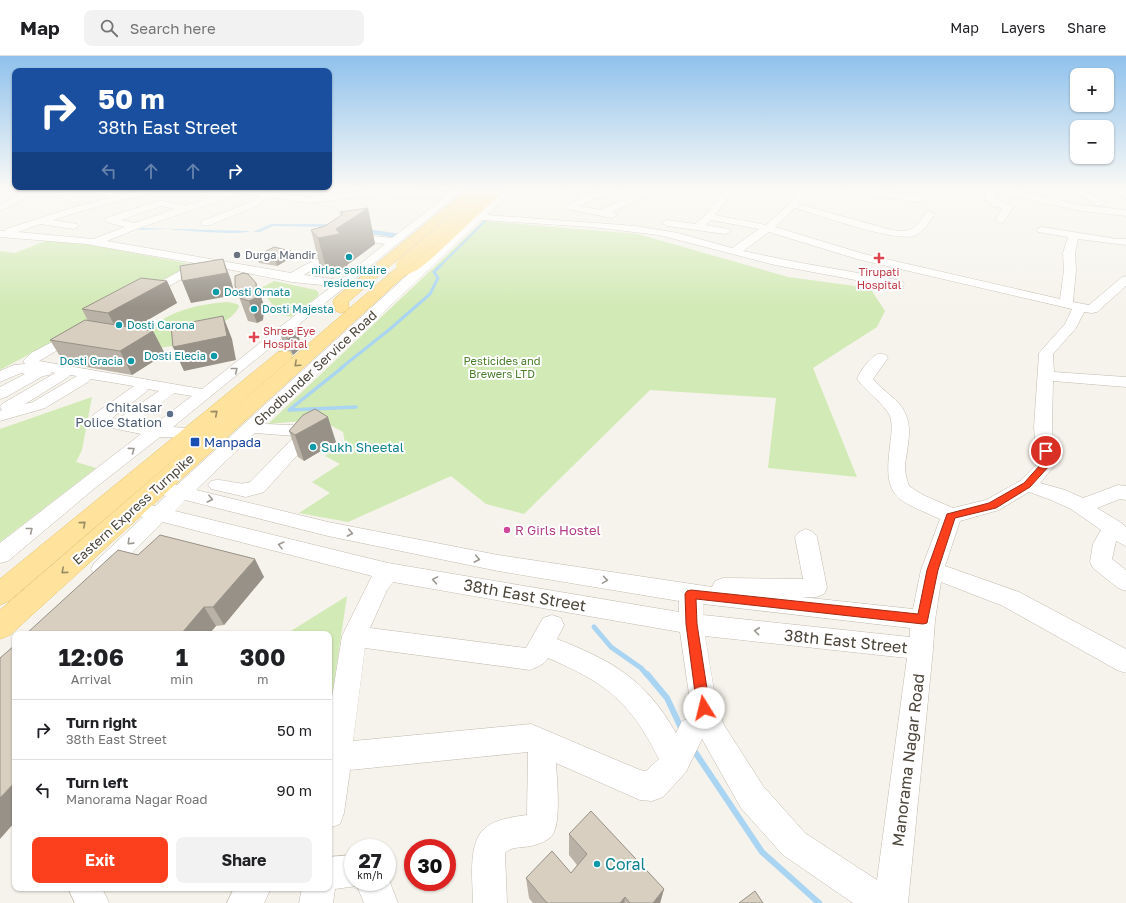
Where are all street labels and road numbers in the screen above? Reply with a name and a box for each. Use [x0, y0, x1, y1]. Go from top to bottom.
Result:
street label: Ghodbunder Service Road [250, 307, 380, 429]
street label: Eastern Express Turnpike [69, 450, 197, 568]
street label: 38th East Street [462, 574, 588, 616]
street label: 38th East Street [783, 625, 909, 657]
street label: Manorama Nagar Road [887, 672, 929, 848]

